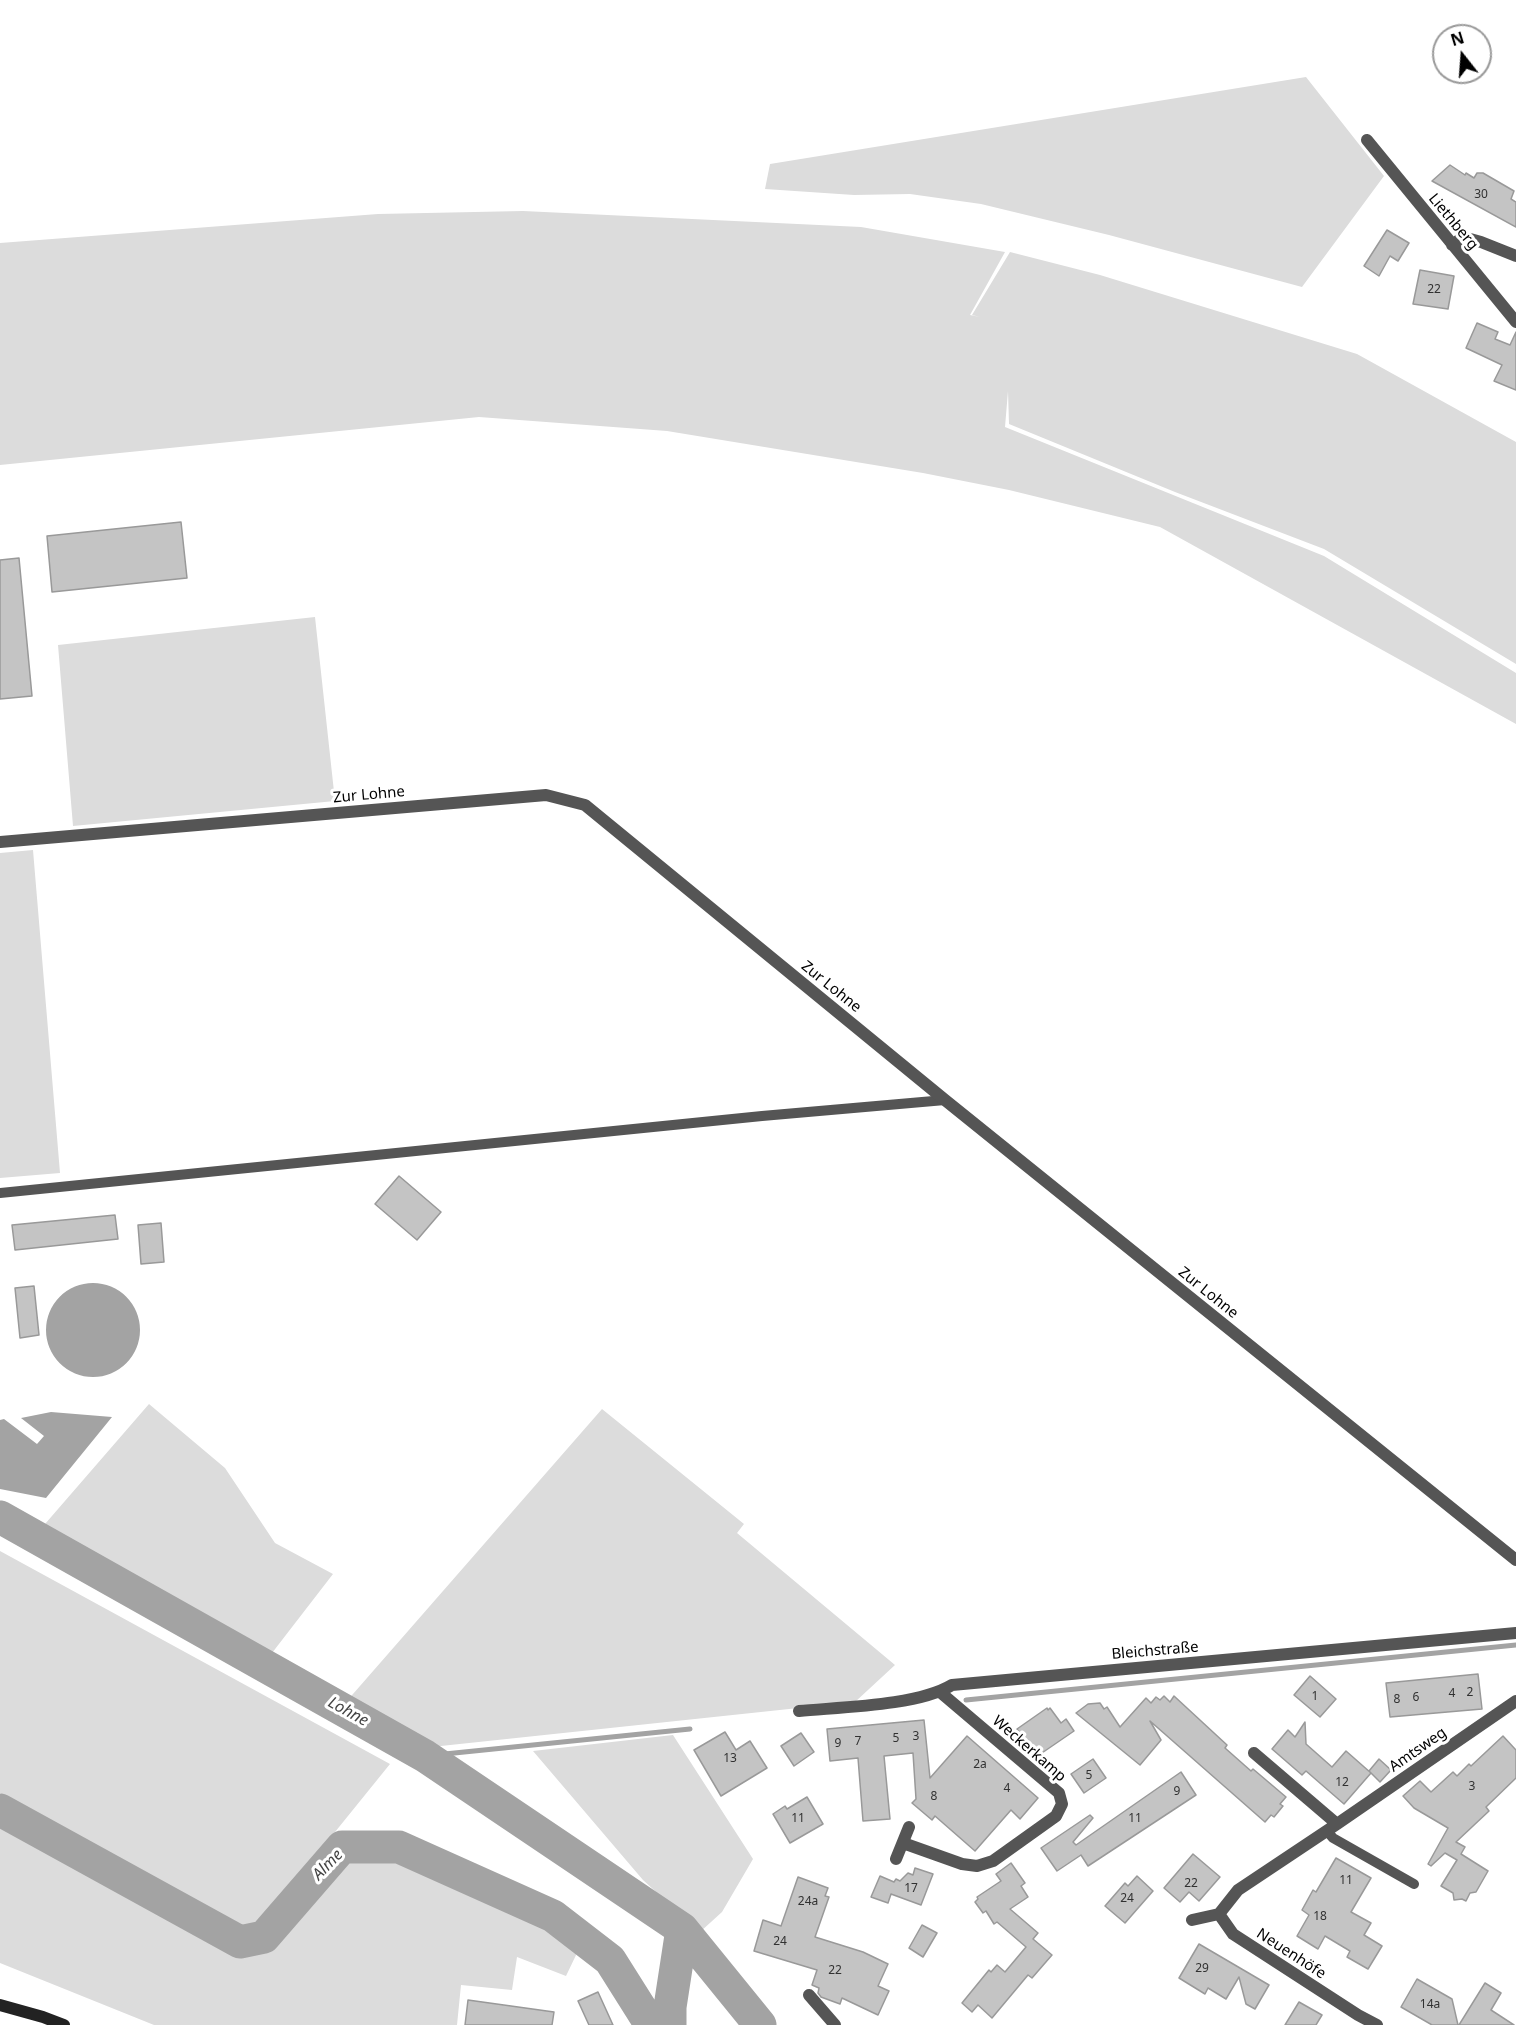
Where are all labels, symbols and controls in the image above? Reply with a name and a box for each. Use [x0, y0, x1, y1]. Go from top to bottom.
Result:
north arrow [1432, 24, 1492, 84]
text: N [1448, 26, 1467, 51]
house number: 30 [1474, 188, 1488, 202]
street label: Liethberg [1424, 190, 1482, 254]
house number: 22 [1427, 283, 1441, 297]
street label: Zur Lohne [332, 783, 406, 807]
street label: Zur Lohne [797, 957, 865, 1017]
street label: Zur Lohne [1174, 1263, 1242, 1323]
street label: Bleichstraße [1111, 1638, 1199, 1664]
house number: 2 [1467, 1686, 1473, 1700]
house number: 4 [1449, 1687, 1455, 1701]
house number: 1 [1312, 1690, 1318, 1704]
house number: 6 [1413, 1691, 1419, 1705]
water label: Lohne [324, 1693, 372, 1731]
house number: 8 [1394, 1693, 1400, 1707]
street label: Weckerkamp [989, 1712, 1069, 1786]
street label: Amtsweg [1386, 1724, 1450, 1776]
house number: 3 [913, 1730, 919, 1744]
house number: 5 [893, 1732, 899, 1746]
house number: 7 [855, 1735, 861, 1749]
house number: 9 [835, 1737, 841, 1751]
house number: 13 [723, 1752, 737, 1766]
house number: 2a [973, 1758, 987, 1772]
house number: 5 [1086, 1769, 1092, 1783]
house number: 12 [1335, 1776, 1349, 1790]
house number: 3 [1469, 1780, 1475, 1794]
house number: 4 [1004, 1782, 1010, 1796]
house number: 9 [1174, 1785, 1180, 1799]
house number: 8 [931, 1790, 937, 1804]
house number: 11 [791, 1812, 805, 1826]
house number: 11 [1128, 1812, 1142, 1826]
water label: Alme [309, 1846, 347, 1884]
house number: 11 [1339, 1874, 1353, 1888]
house number: 22 [1184, 1877, 1198, 1891]
house number: 17 [904, 1882, 918, 1896]
house number: 24 [1120, 1892, 1134, 1906]
house number: 24a [798, 1895, 818, 1909]
house number: 18 [1313, 1910, 1327, 1924]
street label: Neuenhöfe [1253, 1925, 1329, 1983]
house number: 24 [773, 1935, 787, 1949]
house number: 29 [1195, 1962, 1209, 1976]
house number: 22 [828, 1964, 842, 1978]
house number: 14a [1420, 1998, 1440, 2012]

